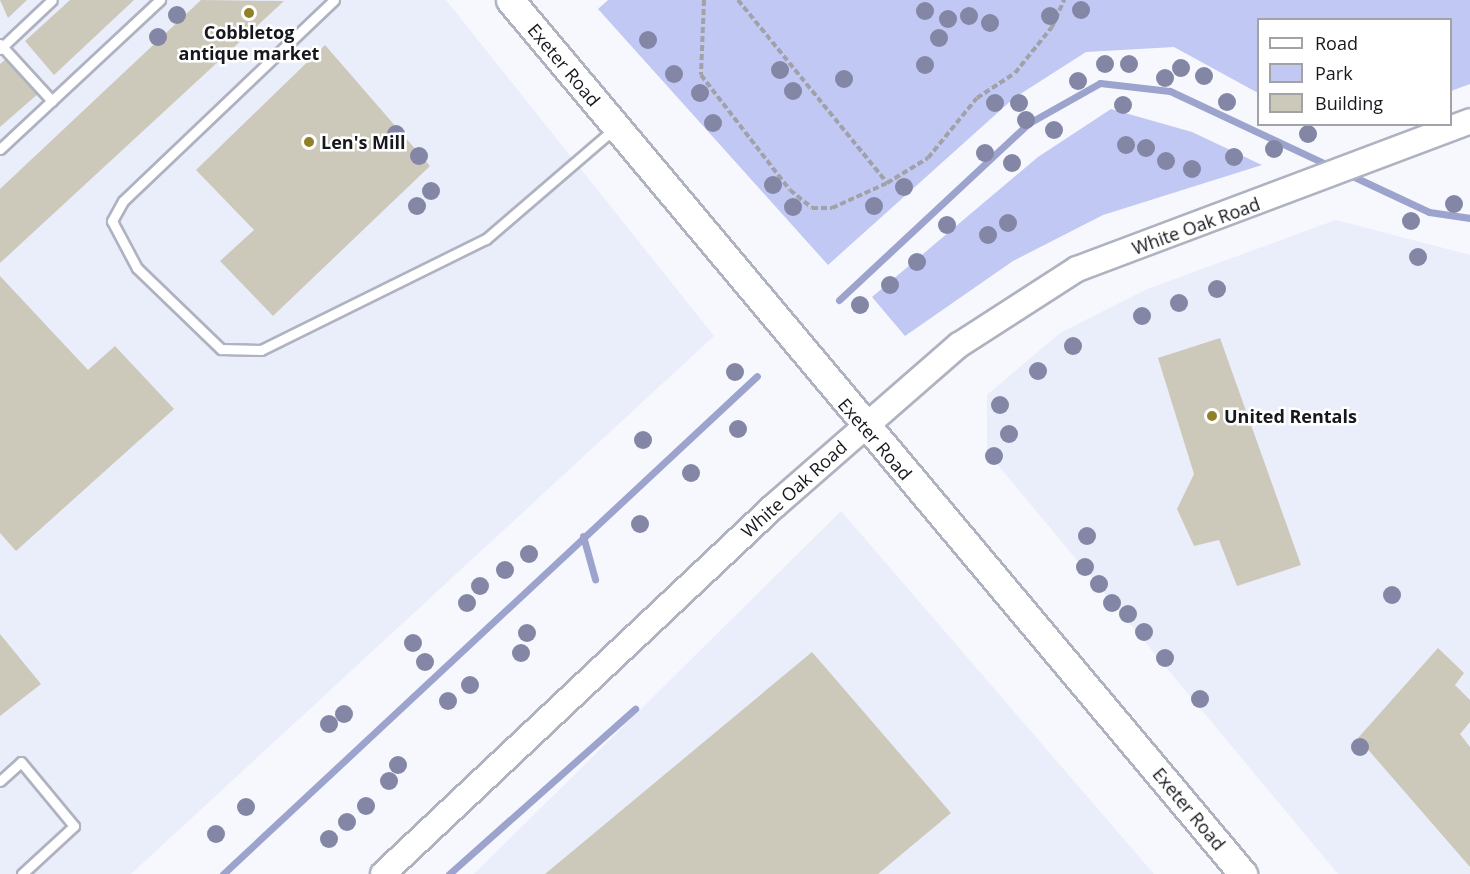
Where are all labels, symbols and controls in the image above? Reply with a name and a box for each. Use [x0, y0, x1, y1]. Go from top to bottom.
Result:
marker: Cobbletog antique market [242, 6, 256, 20]
legend [1257, 18, 1452, 126]
street label: Exeter Road [523, 19, 605, 111]
place label: Cobbletog antique market [179, 22, 319, 64]
text: Road [1315, 31, 1358, 55]
text: Park [1315, 61, 1353, 85]
text: Building [1315, 91, 1383, 115]
place label: Len's Mill [321, 131, 405, 153]
marker: Len's Mill [302, 135, 316, 149]
street label: White Oak Road [1129, 193, 1263, 259]
street label: Exeter Road [834, 394, 916, 484]
place label: United Rentals [1224, 405, 1357, 427]
marker: United Rentals [1205, 409, 1219, 423]
street label: White Oak Road [737, 436, 851, 542]
street label: Exeter Road [1148, 763, 1230, 855]

